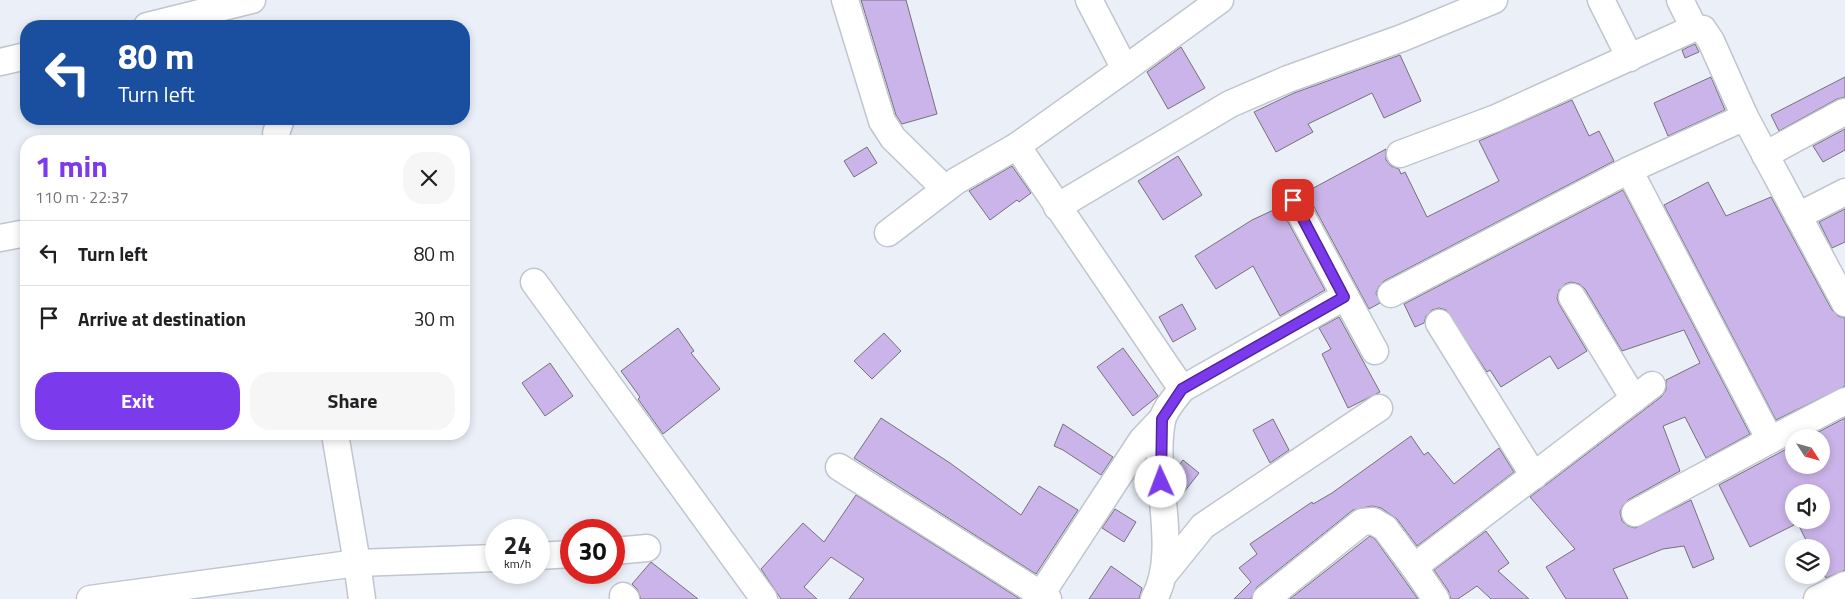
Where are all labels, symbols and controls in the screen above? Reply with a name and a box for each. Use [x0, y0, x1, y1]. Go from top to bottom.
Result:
text: 80 m [118, 29, 194, 83]
icon: left [35, 40, 100, 105]
text: Turn left [118, 77, 195, 111]
text: 1 min [35, 143, 108, 189]
button: close [403, 152, 455, 204]
pin [1272, 179, 1314, 221]
text: 110 m · 22:37 [35, 185, 129, 209]
icon: arrive [1279, 186, 1307, 214]
icon: left [35, 239, 63, 267]
text: Turn left [78, 239, 148, 268]
text: 80 m [414, 239, 455, 268]
icon: arrive [35, 304, 63, 332]
text: Arrive at destination [78, 304, 246, 333]
text: 30 m [414, 304, 455, 333]
button: Exit [35, 372, 240, 430]
button: Share [250, 372, 455, 430]
north arrow [1785, 429, 1830, 474]
map controls [1785, 429, 1830, 584]
position arrow [1134, 455, 1186, 507]
button: sound [1785, 484, 1830, 529]
speed limit sign: 30 [560, 519, 625, 584]
text: 24 [503, 526, 532, 564]
button: layers [1785, 539, 1830, 584]
text: km/h [504, 554, 531, 573]

